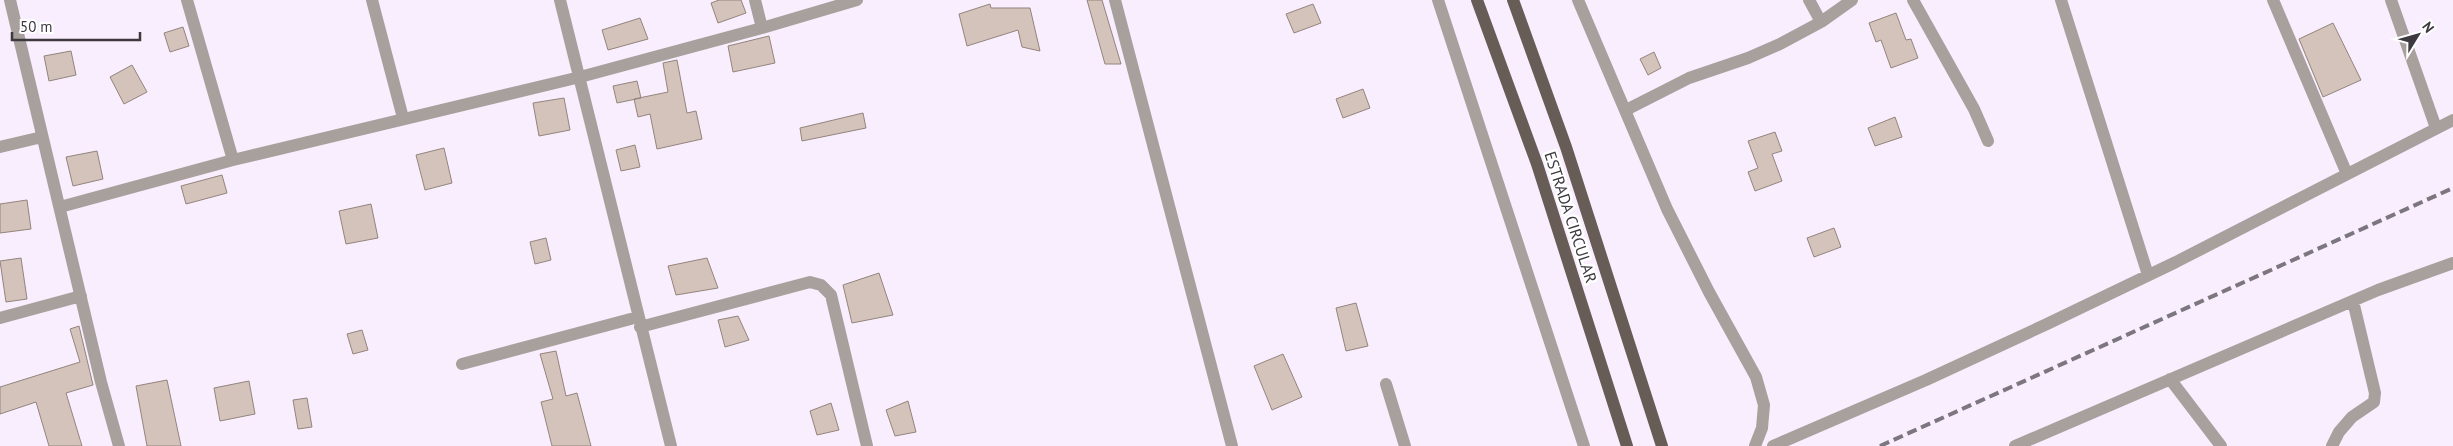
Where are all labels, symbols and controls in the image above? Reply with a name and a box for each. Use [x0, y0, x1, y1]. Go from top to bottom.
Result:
scale bar [12, 10, 140, 42]
north arrow [2393, 10, 2443, 60]
text: 50 m [20, 17, 53, 36]
text: N [2418, 18, 2438, 36]
street label: ESTRADA CIRCULAR [1540, 149, 1602, 285]

